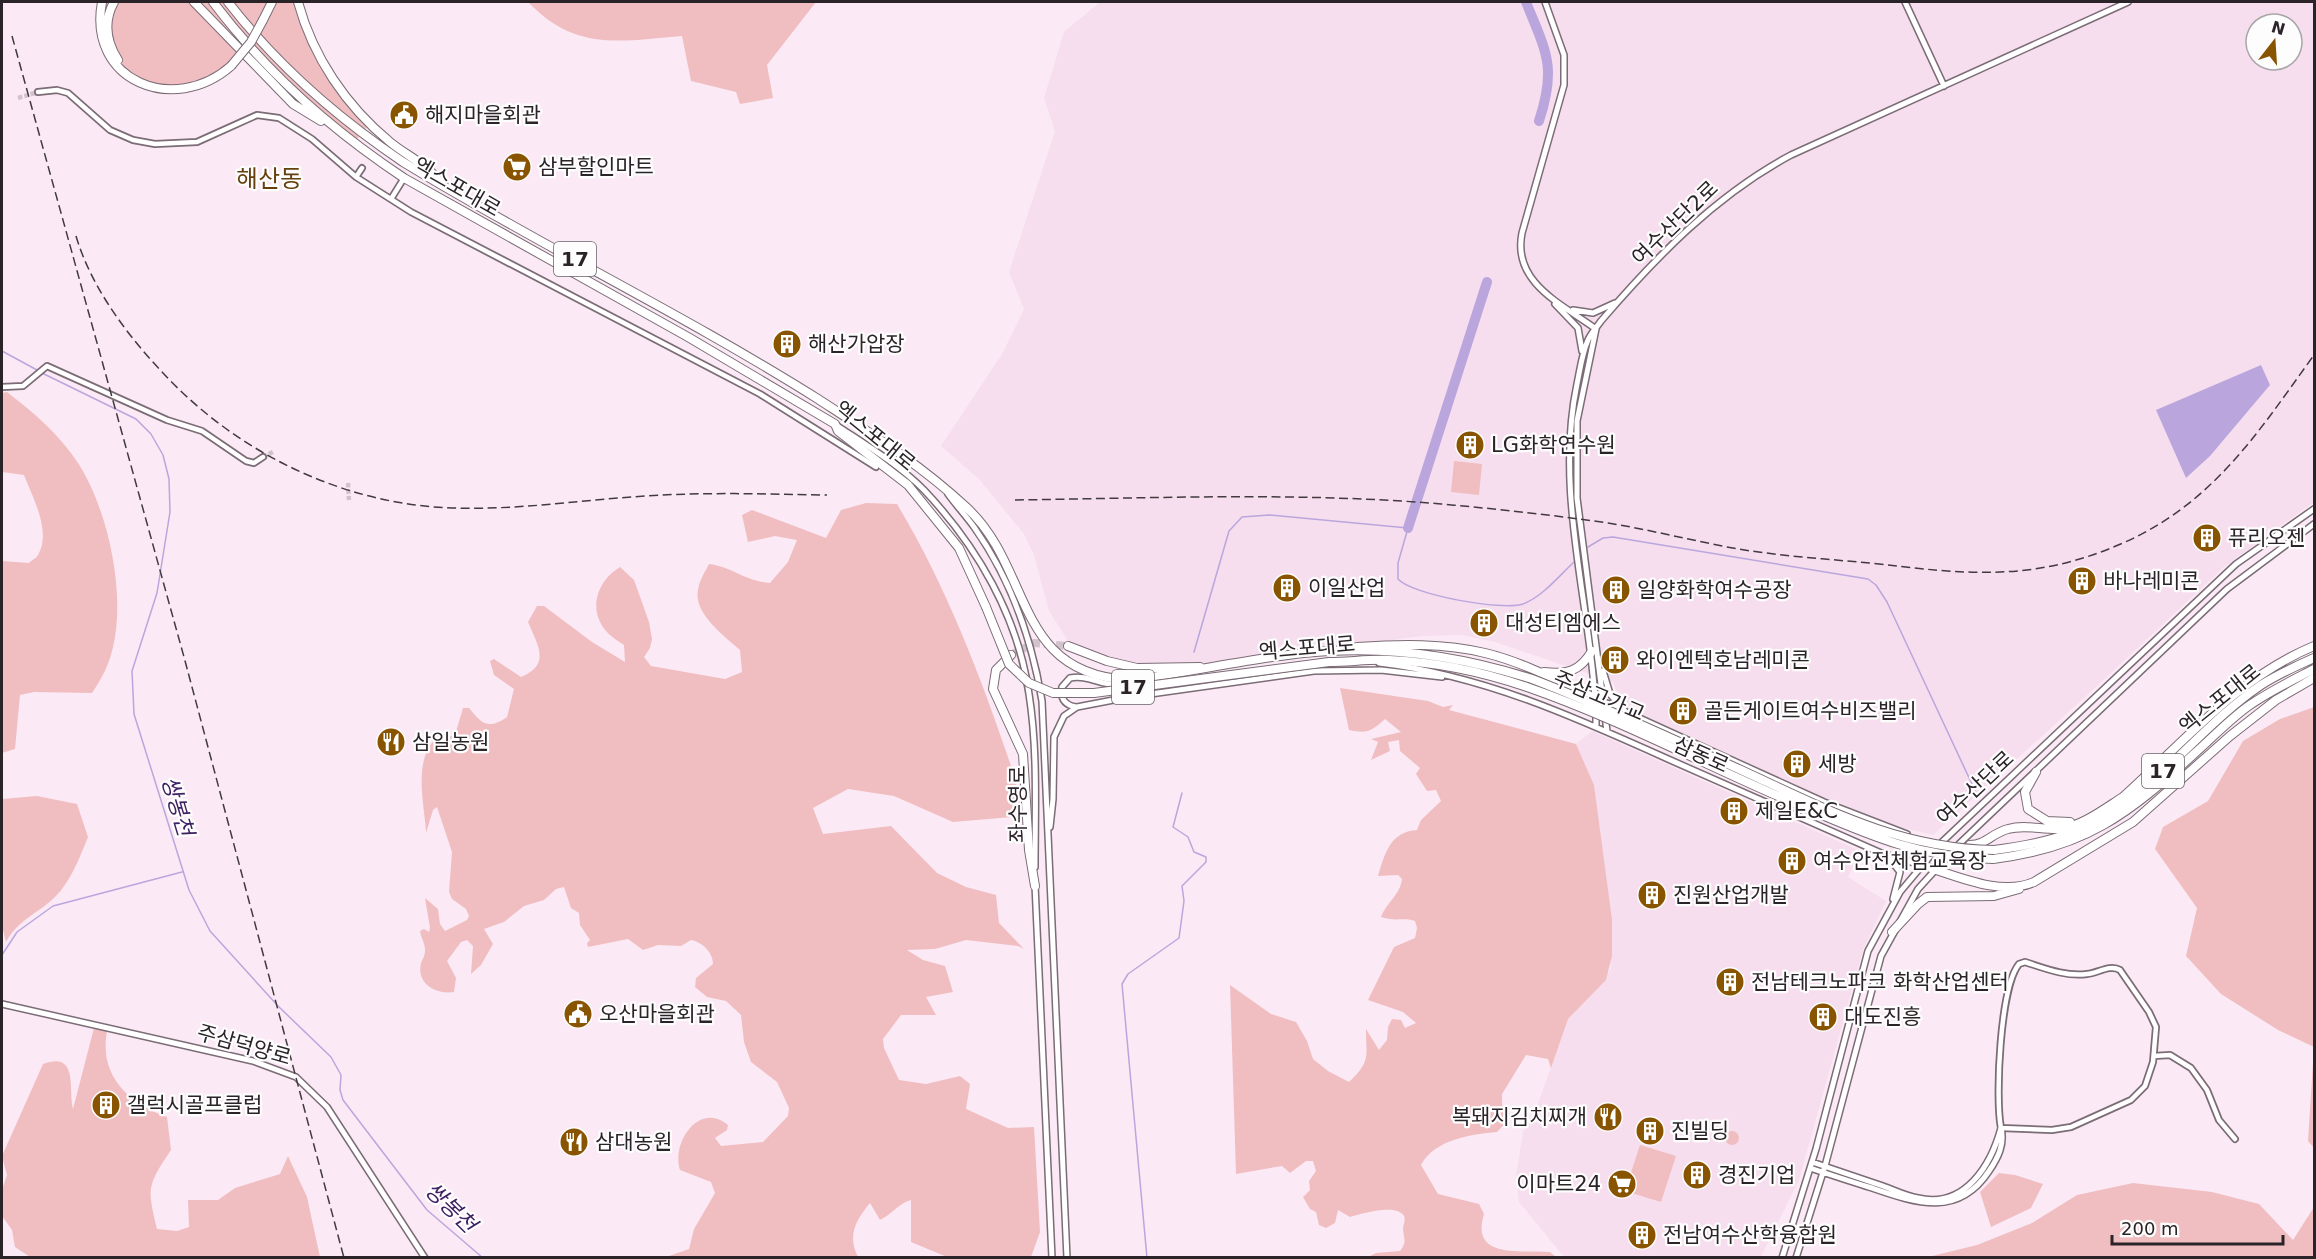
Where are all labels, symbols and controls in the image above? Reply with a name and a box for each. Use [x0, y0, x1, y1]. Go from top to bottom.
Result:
north arrow [2244, 12, 2304, 72]
text: N [2269, 17, 2287, 39]
public building icon: 해지마을회관 [388, 99, 420, 131]
place label: 해지마을회관 [425, 103, 541, 127]
supermarket icon: 삼부할인마트 [501, 151, 533, 183]
street label: 엑스포대로 [409, 152, 505, 222]
place label: 삼부할인마트 [538, 155, 654, 179]
district label: 해산동 [236, 165, 302, 193]
street label: 여수산단2로 [1627, 176, 1723, 270]
road number: 17 [554, 242, 596, 276]
building icon: 해산가압장 [771, 328, 803, 360]
place label: 해산가압장 [808, 332, 905, 356]
street label: 엑스포대로 [830, 396, 920, 476]
building icon: LG화학연수원 [1454, 429, 1486, 461]
place label: LG화학연수원 [1491, 433, 1616, 457]
building icon: 퓨리오젠 [2191, 522, 2223, 554]
place label: 퓨리오젠 [2228, 526, 2305, 550]
building icon: 바나레미콘 [2066, 565, 2098, 597]
place label: 바나레미콘 [2103, 569, 2200, 593]
building icon: 이일산업 [1271, 572, 1303, 604]
building icon: 일양화학여수공장 [1600, 574, 1632, 606]
place label: 이일산업 [1308, 576, 1385, 600]
place label: 일양화학여수공장 [1637, 578, 1792, 602]
building icon: 대성티엠에스 [1468, 607, 1500, 639]
place label: 대성티엠에스 [1505, 611, 1621, 635]
street label: 엑스포대로 [1258, 632, 1356, 664]
building icon: 와이엔텍호남레미콘 [1599, 644, 1631, 676]
place label: 와이엔텍호남레미콘 [1636, 648, 1810, 672]
street label: 엑스포대로 [2175, 659, 2265, 739]
street label: 주삼고가교 [1550, 666, 1648, 726]
road number: 17 [1112, 670, 1154, 704]
building icon: 골든게이트여수비즈밸리 [1667, 695, 1699, 727]
place label: 골든게이트여수비즈밸리 [1704, 699, 1917, 723]
restaurant icon: 삼일농원 [375, 726, 407, 758]
place label: 삼일농원 [412, 730, 489, 754]
street label: 삼동로 [1670, 732, 1732, 778]
street label: 여수산단로 [1931, 746, 2019, 830]
building icon: 세방 [1781, 748, 1813, 780]
place label: 세방 [1818, 752, 1857, 776]
road number: 17 [2142, 754, 2184, 788]
street label: 좌수영로 [1006, 765, 1030, 843]
water label: 쌍봉천 [157, 773, 199, 841]
building icon: 제일E&C [1718, 795, 1750, 827]
place label: 제일E&C [1755, 799, 1838, 823]
building icon: 여수안전체험교육장 [1776, 845, 1808, 877]
place label: 여수안전체험교육장 [1813, 849, 1987, 873]
building icon: 진원산업개발 [1636, 879, 1668, 911]
place label: 진원산업개발 [1673, 883, 1789, 907]
building icon: 전남테크노파크 화학산업센터 [1714, 966, 1746, 998]
place label: 전남테크노파크 화학산업센터 [1751, 970, 2009, 994]
public building icon: 오산마을회관 [562, 998, 594, 1030]
building icon: 대도진흥 [1807, 1001, 1839, 1033]
place label: 오산마을회관 [599, 1002, 715, 1026]
place label: 대도진흥 [1844, 1005, 1921, 1029]
street label: 주삼덕양로 [194, 1020, 294, 1070]
building icon: 갤럭시골프클럽 [90, 1089, 122, 1121]
place label: 갤럭시골프클럽 [127, 1093, 262, 1117]
restaurant icon: 복돼지김치찌개 [1592, 1101, 1624, 1133]
place label: 복돼지김치찌개 [1452, 1105, 1587, 1129]
building icon: 진빌딩 [1634, 1115, 1666, 1147]
place label: 진빌딩 [1671, 1119, 1729, 1143]
restaurant icon: 삼대농원 [558, 1126, 590, 1158]
place label: 삼대농원 [595, 1130, 672, 1154]
building icon: 경진기업 [1681, 1159, 1713, 1191]
place label: 경진기업 [1718, 1163, 1795, 1187]
supermarket icon: 이마트24 [1606, 1168, 1638, 1200]
place label: 이마트24 [1516, 1172, 1601, 1196]
water label: 쌍봉천 [420, 1177, 483, 1239]
scale bar [2112, 1208, 2283, 1246]
text: 200 m [2121, 1218, 2179, 1239]
building icon: 전남여수산학융합원 [1626, 1219, 1658, 1251]
place label: 전남여수산학융합원 [1663, 1223, 1837, 1247]

